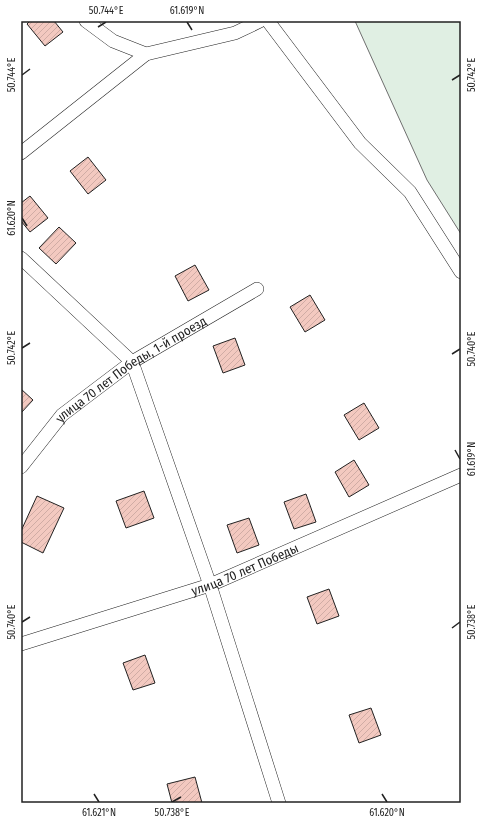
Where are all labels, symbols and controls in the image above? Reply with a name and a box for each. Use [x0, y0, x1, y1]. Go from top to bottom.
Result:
text: 50.744°E [89, 5, 124, 17]
text: 61.619°N [170, 5, 204, 17]
text: 50.744°E [6, 57, 18, 92]
text: 50.742°E [466, 58, 478, 92]
text: 61.620°N [6, 200, 18, 236]
street label: улица 70 лет Победы, 1-й проезд [52, 313, 210, 425]
text: 50.742°E [6, 331, 18, 365]
text: 50.740°E [466, 331, 478, 367]
text: 61.619°N [466, 442, 478, 476]
street label: улица 70 лет Победы [189, 540, 301, 598]
text: 50.740°E [6, 604, 18, 640]
text: 50.738°E [466, 604, 478, 639]
text: 61.621°N [82, 807, 116, 819]
text: 50.738°E [155, 807, 190, 819]
text: 61.620°N [369, 807, 405, 819]

